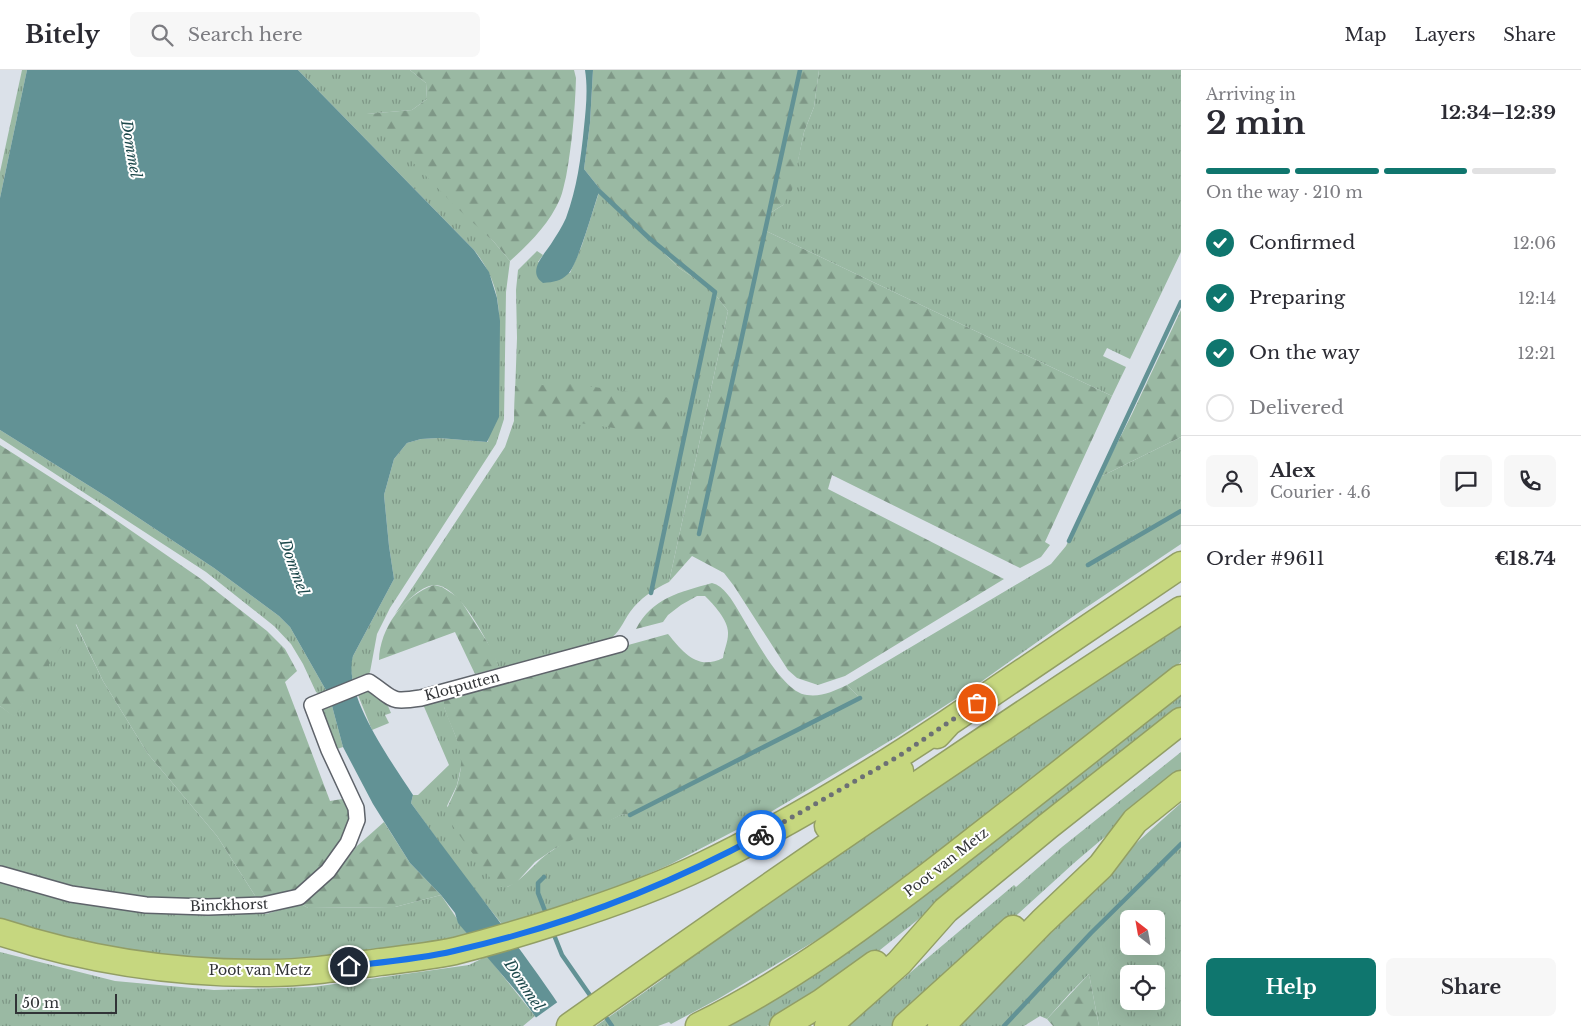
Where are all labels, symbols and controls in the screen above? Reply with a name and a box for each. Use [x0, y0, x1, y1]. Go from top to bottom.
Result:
search box [130, 12, 480, 57]
text: Bitely [25, 20, 100, 49]
icon: search [148, 21, 176, 49]
text: Search here [188, 23, 303, 46]
text: Map [1345, 24, 1386, 46]
text: Layers [1414, 24, 1475, 46]
text: Share [1503, 24, 1556, 46]
text: Arriving in [1206, 84, 1296, 104]
text: 12:34–12:39 [1440, 101, 1556, 124]
text: 2 min [1206, 103, 1306, 143]
water label: Dommel [117, 118, 146, 179]
text: On the way · 210 m [1206, 182, 1363, 202]
icon: check [1206, 229, 1234, 257]
text: Confirmed [1249, 231, 1355, 254]
text: 12:06 [1513, 233, 1556, 253]
icon: check [1206, 284, 1234, 312]
text: Preparing [1249, 286, 1345, 309]
text: 12:14 [1518, 288, 1556, 308]
icon: check [1206, 339, 1234, 367]
text: On the way [1249, 341, 1360, 364]
text: 12:21 [1517, 343, 1556, 363]
text: Delivered [1249, 396, 1344, 419]
button: person [1206, 455, 1258, 507]
button: chat [1440, 455, 1492, 507]
button: phone [1504, 455, 1556, 507]
text: Alex [1270, 459, 1315, 482]
text: Courier · 4.6 [1270, 482, 1371, 502]
water label: Dommel [275, 535, 313, 598]
text: Order #9611 [1206, 547, 1325, 570]
text: €18.74 [1494, 547, 1556, 570]
street label: Klotputten [422, 667, 502, 705]
pin [956, 682, 998, 724]
icon: bag [963, 689, 991, 717]
courier [736, 810, 786, 860]
icon: bike [747, 821, 775, 849]
street label: Poot van Metz [900, 823, 992, 901]
street label: Binckhorst [190, 895, 269, 915]
north arrow [1120, 910, 1165, 955]
map controls [1120, 910, 1165, 1010]
pin [328, 945, 370, 987]
icon: home [335, 952, 363, 980]
water label: Dommel [500, 955, 549, 1014]
button: Help [1206, 958, 1376, 1016]
button: Share [1386, 958, 1556, 1016]
street label: Poot van Metz [209, 961, 311, 979]
button: locate [1120, 965, 1165, 1010]
scale bar [15, 991, 118, 1014]
text: 50 m [22, 994, 59, 1012]

